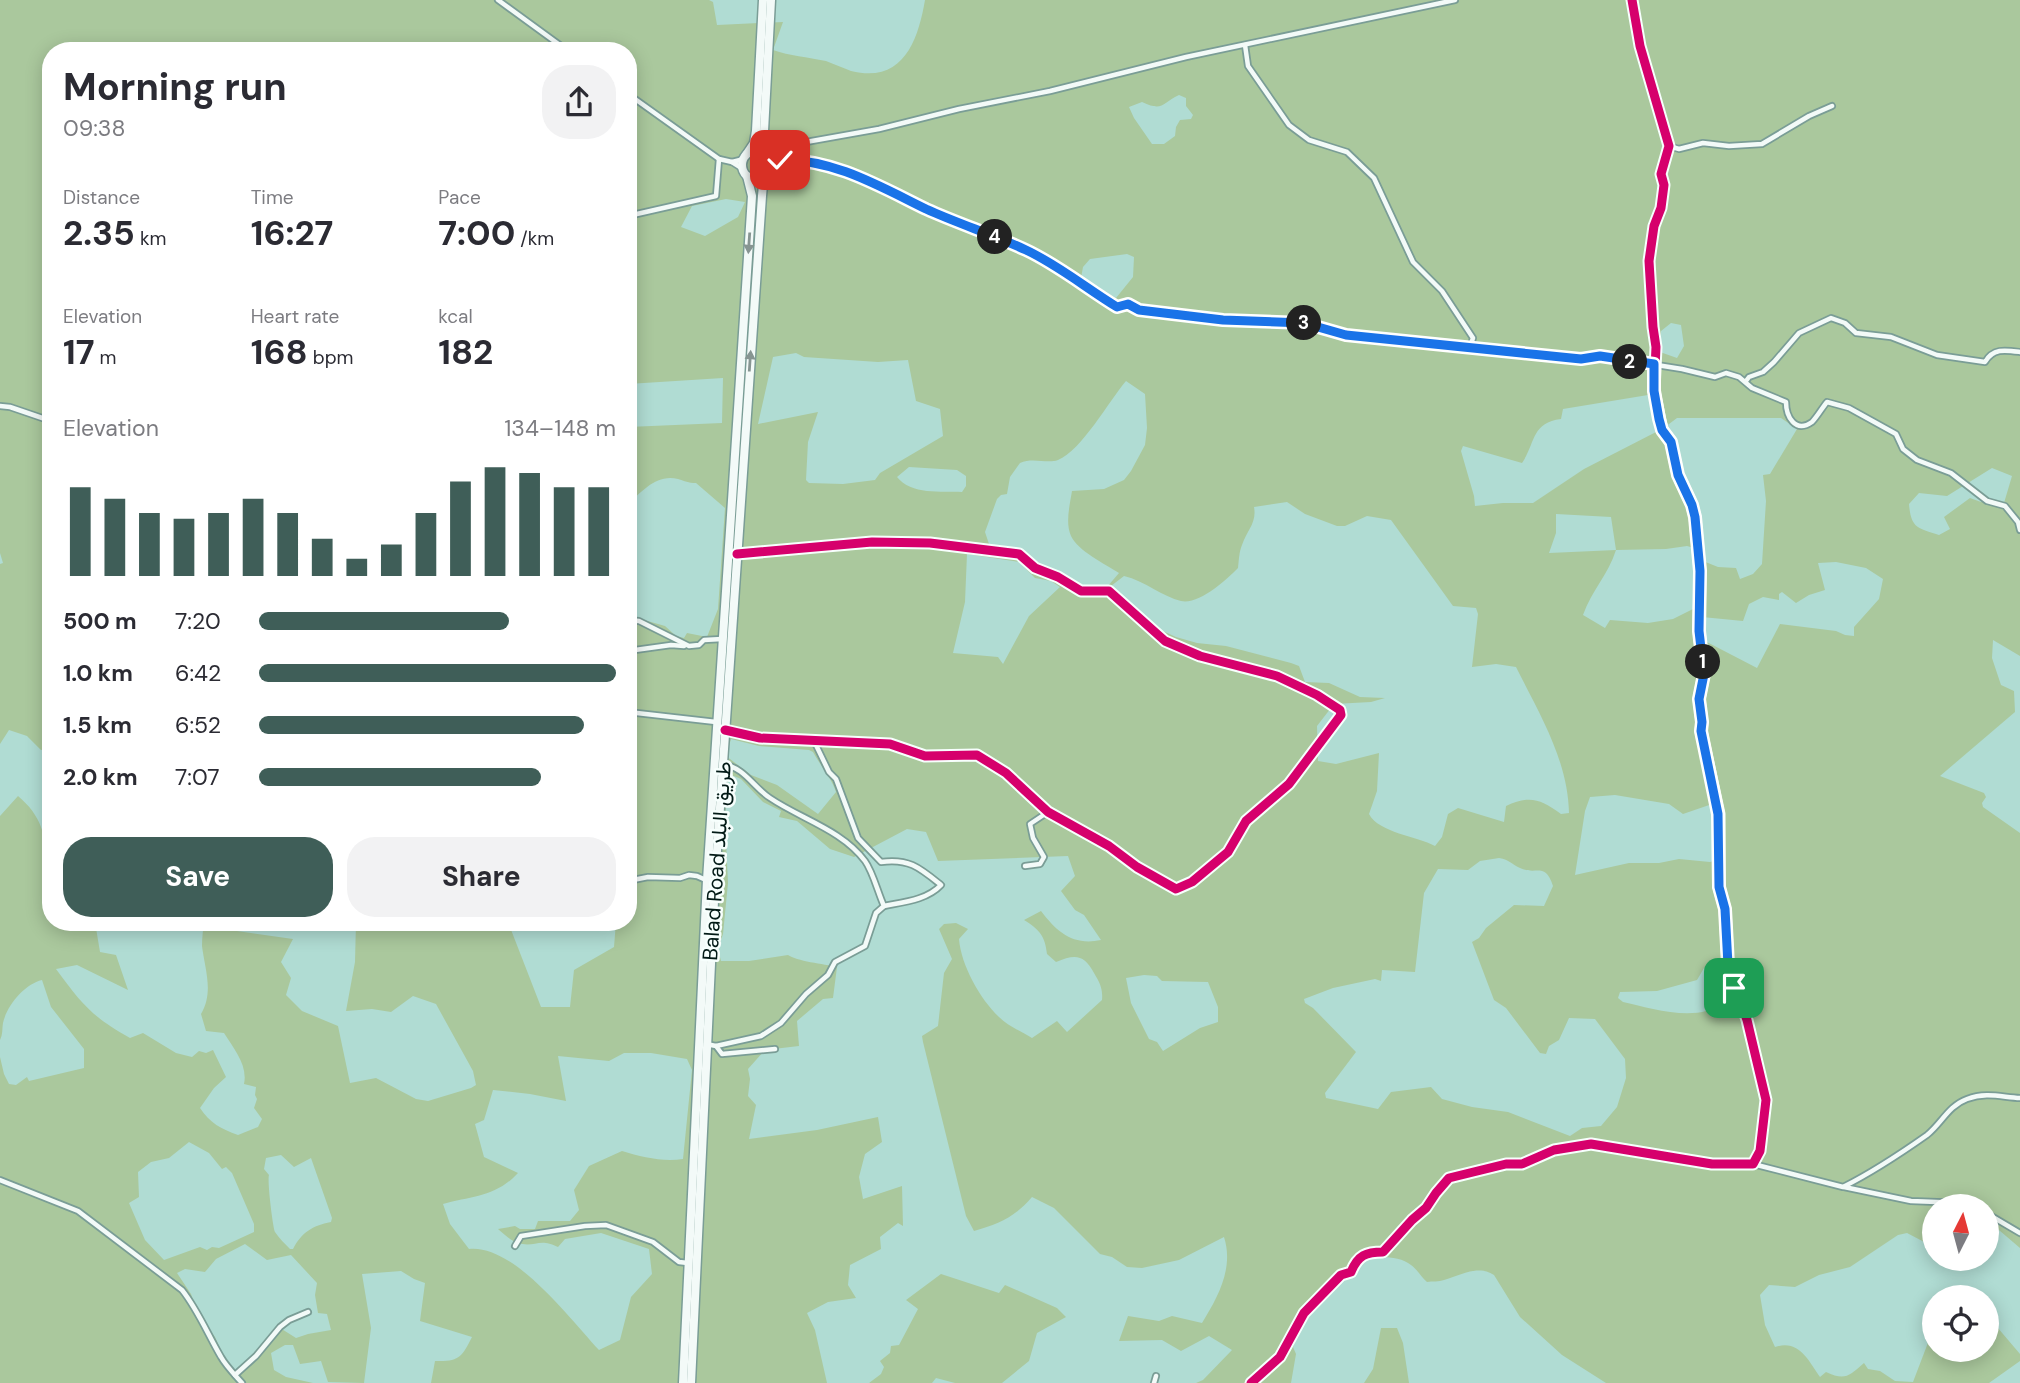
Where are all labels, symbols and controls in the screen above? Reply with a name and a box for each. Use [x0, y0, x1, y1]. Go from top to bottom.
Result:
text: Morning run [63, 62, 287, 112]
button: share [542, 65, 616, 139]
text: 09:38 [63, 113, 125, 143]
pin [750, 130, 810, 190]
icon: check [761, 141, 799, 179]
text: Distance [63, 185, 140, 210]
text: Time [251, 185, 294, 210]
text: Pace [438, 185, 481, 210]
text: 2.35 [63, 210, 135, 256]
text: 16:27 [251, 210, 333, 256]
text: 7:00 [438, 210, 515, 256]
pin: 4 [978, 219, 1012, 254]
text: 4 [988, 224, 1001, 249]
text: km [135, 226, 166, 251]
text: /km [515, 226, 554, 251]
one-way arrow [743, 233, 754, 255]
text: Elevation [63, 304, 142, 329]
text: Heart rate [251, 304, 339, 329]
text: kcal [438, 304, 473, 329]
pin: 3 [1286, 306, 1322, 340]
text: 3 [1298, 310, 1309, 335]
text: 17 [63, 329, 95, 375]
text: 168 [251, 329, 308, 375]
text: 182 [438, 329, 493, 375]
pin: 2 [1612, 344, 1648, 380]
text: m [95, 345, 117, 370]
text: bpm [308, 345, 354, 370]
text: 2 [1624, 349, 1635, 374]
one-way arrow [745, 350, 756, 372]
text: Elevation [63, 413, 159, 443]
text: 134–148 m [504, 413, 616, 443]
text: 500 m [63, 606, 137, 636]
text: 7:20 [175, 606, 221, 636]
pin: 1 [1686, 644, 1720, 680]
text: 1 [1699, 649, 1706, 674]
text: 1.0 km [63, 658, 133, 688]
text: 6:42 [175, 658, 221, 688]
text: 1.5 km [63, 710, 132, 740]
text: 6:52 [175, 710, 221, 740]
street label: Balad Road طريق البلد [696, 760, 738, 962]
text: 2.0 km [63, 762, 138, 792]
text: 7:07 [175, 762, 220, 792]
button: Save [63, 837, 333, 917]
button: Share [347, 837, 616, 917]
pin [1704, 958, 1764, 1018]
icon: arrive [1715, 969, 1753, 1007]
north arrow [1922, 1194, 1998, 1270]
map controls [1922, 1194, 1999, 1362]
button: locate [1922, 1285, 1999, 1362]

